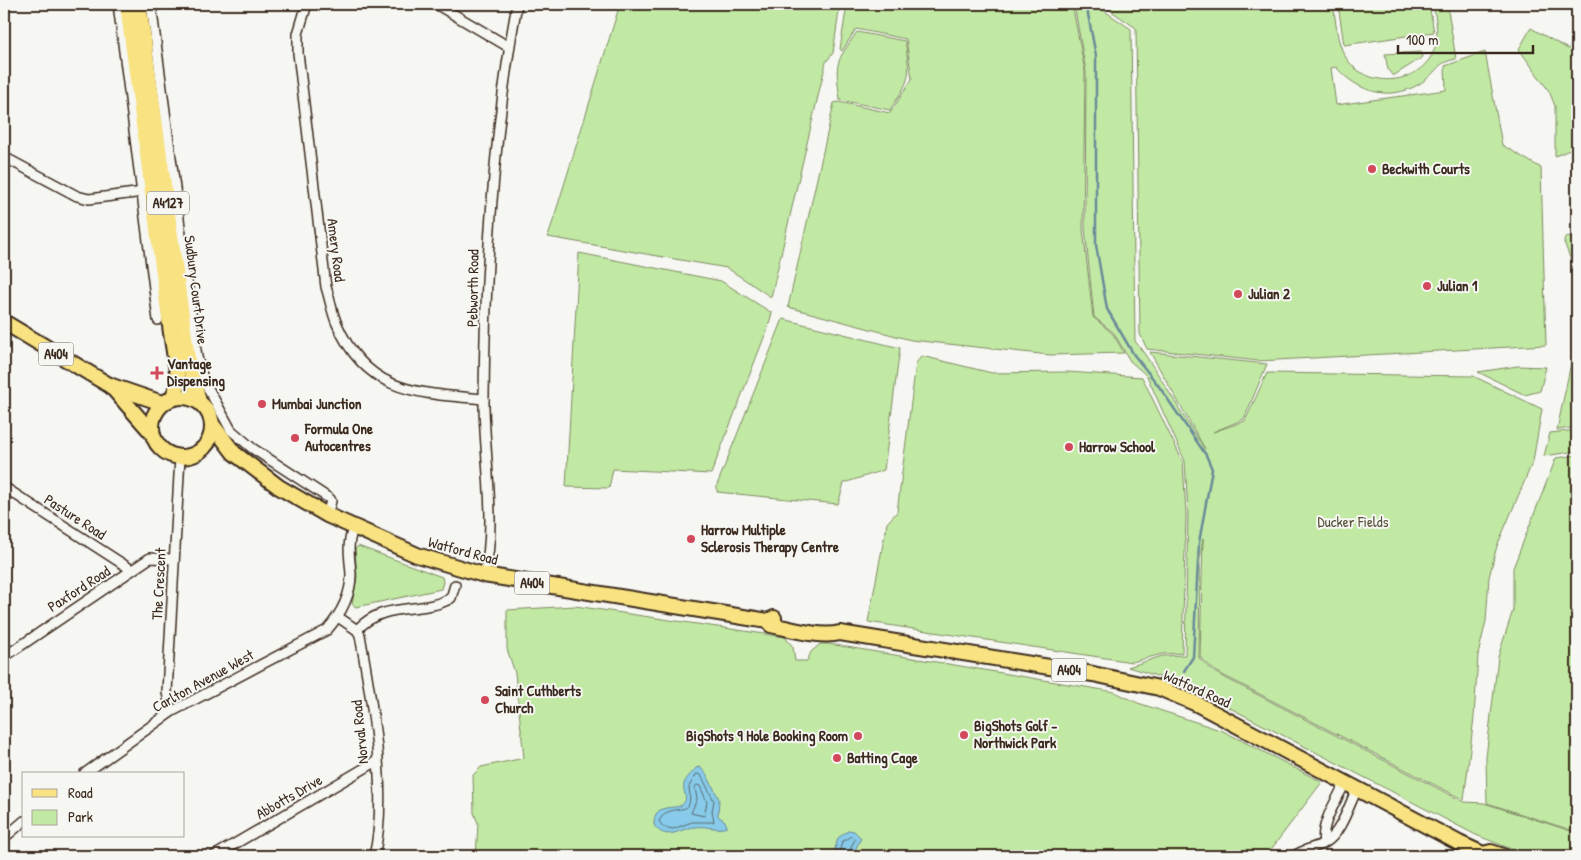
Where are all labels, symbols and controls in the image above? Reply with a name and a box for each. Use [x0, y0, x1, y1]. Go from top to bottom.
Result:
scale bar [1398, 22, 1534, 54]
text: 100 m [1406, 29, 1439, 50]
place label: Beckwith Courts [1382, 158, 1470, 179]
marker: Beckwith Courts [1366, 163, 1378, 175]
road number: A4127 [147, 192, 189, 214]
street label: Amery Road [322, 217, 351, 283]
street label: Sudbury Court Drive [179, 234, 214, 346]
street label: Pebworth Road [461, 249, 484, 327]
place label: Julian 1 [1437, 275, 1478, 296]
marker: Julian 1 [1421, 280, 1433, 292]
place label: Julian 2 [1248, 283, 1291, 304]
marker: Julian 2 [1232, 288, 1244, 300]
road number: A404 [38, 342, 74, 366]
place label: Vantage Dispensing [167, 353, 225, 392]
marker: Vantage Dispensing [151, 367, 163, 379]
place label: Mumbai Junction [272, 393, 362, 414]
marker: Mumbai Junction [256, 398, 268, 410]
place label: Formula One Autocentres [304, 418, 373, 456]
marker: Formula One Autocentres [289, 432, 301, 444]
place label: Harrow School [1079, 436, 1156, 457]
marker: Harrow School [1063, 441, 1075, 453]
street label: Pasture Road [40, 489, 110, 544]
park label: Ducker Fields [1318, 511, 1389, 532]
place label: Harrow Multiple Sclerosis Therapy Centre [701, 519, 839, 558]
street label: Watford Road [426, 531, 500, 570]
marker: Harrow Multiple Sclerosis Therapy Centre [685, 533, 697, 545]
street label: The Crescent [146, 547, 171, 621]
street label: Paxford Road [43, 560, 114, 617]
road number: A404 [514, 572, 550, 594]
street label: Carlton Avenue West [148, 644, 258, 717]
road number: A404 [1052, 658, 1086, 682]
street label: Watford Road [1160, 664, 1234, 713]
place label: Saint Cuthberts Church [495, 680, 581, 718]
marker: Saint Cuthberts Church [479, 694, 491, 706]
street label: Norval Road [346, 699, 373, 765]
place label: BigShots Golf - Northwick Park [974, 715, 1057, 753]
place label: BigShots 9 Hole Booking Room [686, 725, 848, 747]
marker: BigShots Golf - Northwick Park [958, 729, 970, 741]
marker: BigShots 9 Hole Booking Room [852, 730, 864, 742]
place label: Batting Cage [847, 747, 918, 769]
marker: Batting Cage [831, 752, 843, 764]
street label: Abbotts Drive [252, 769, 326, 824]
legend [22, 772, 185, 838]
text: Road [68, 782, 93, 803]
text: Park [68, 806, 93, 827]

